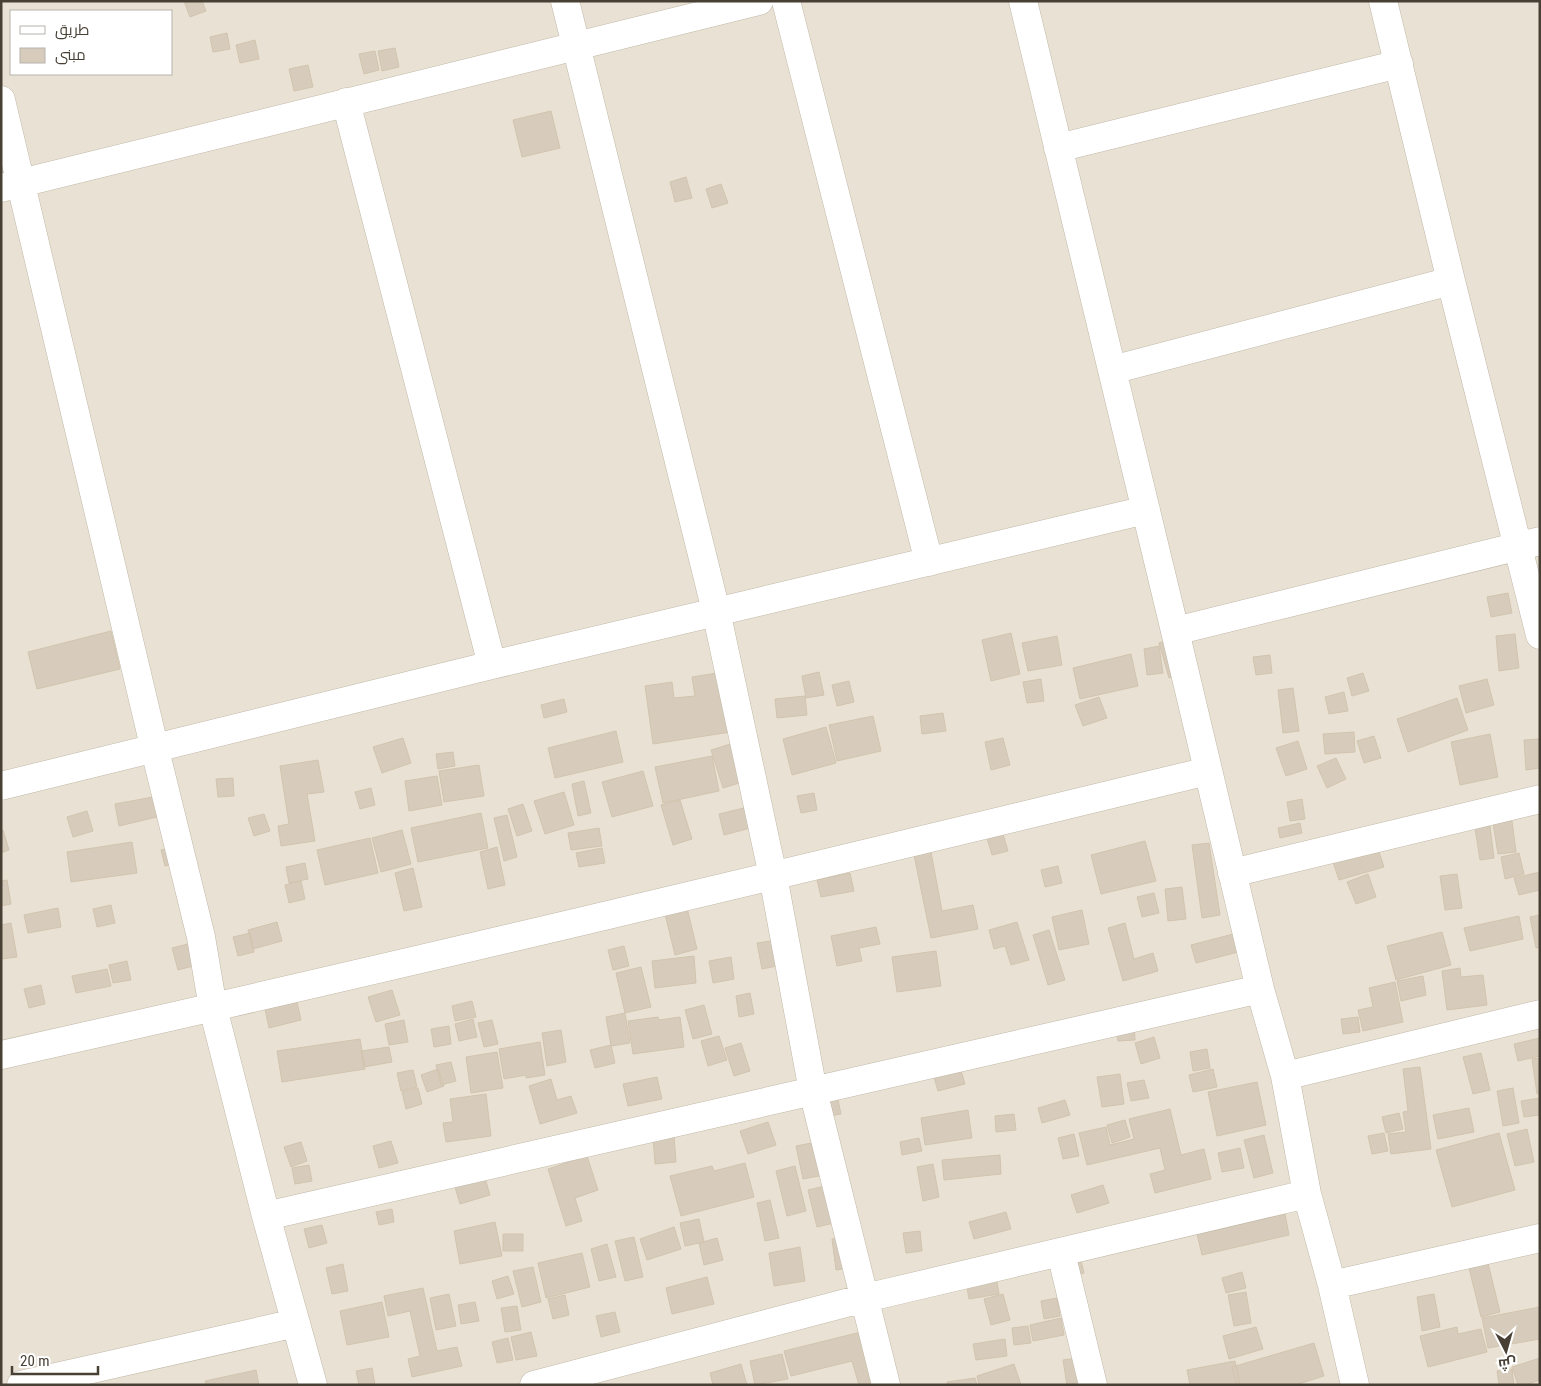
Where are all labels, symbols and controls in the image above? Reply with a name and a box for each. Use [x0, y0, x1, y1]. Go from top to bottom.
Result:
legend [10, 10, 172, 75]
text: طريق [55, 21, 89, 40]
text: مبنى [55, 46, 86, 65]
north arrow [1481, 1326, 1531, 1376]
scale bar [12, 1344, 99, 1376]
text: 20 m [20, 1352, 50, 1370]
text: ش [1497, 1354, 1517, 1373]

